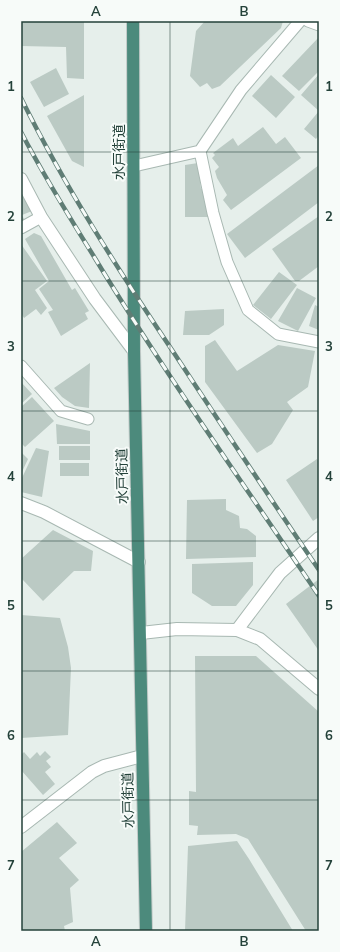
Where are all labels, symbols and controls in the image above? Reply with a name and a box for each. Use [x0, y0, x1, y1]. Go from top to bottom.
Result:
text: A [91, 3, 101, 19]
text: B [240, 3, 249, 19]
text: 1 [7, 78, 15, 94]
text: 1 [325, 78, 333, 94]
street label: 水戸街道 [110, 124, 128, 180]
text: 2 [7, 208, 15, 224]
text: 2 [325, 208, 333, 224]
text: 3 [7, 338, 15, 354]
text: 3 [325, 338, 333, 354]
street label: 水戸街道 [113, 448, 131, 504]
text: 4 [7, 468, 15, 484]
text: 4 [325, 468, 333, 484]
text: 5 [7, 597, 15, 613]
text: 5 [325, 597, 333, 613]
text: 6 [7, 727, 15, 743]
text: 6 [325, 727, 333, 743]
street label: 水戸街道 [119, 772, 137, 828]
text: 7 [7, 857, 15, 873]
text: 7 [325, 857, 333, 873]
text: A [91, 933, 101, 949]
text: B [240, 933, 249, 949]

